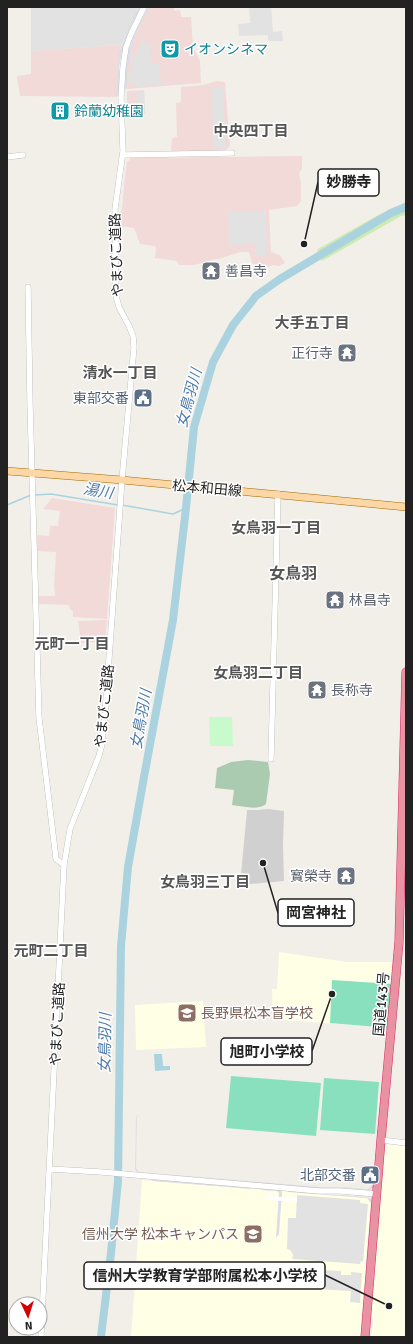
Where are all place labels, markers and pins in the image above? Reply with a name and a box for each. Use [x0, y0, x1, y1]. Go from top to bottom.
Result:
theatre icon: イオンシネマ [159, 38, 181, 60]
place label: イオンシネマ [184, 41, 268, 58]
building icon: 鈴蘭幼稚園 [49, 100, 71, 122]
place label: 鈴蘭幼稚園 [74, 103, 144, 120]
callout: 妙勝寺 [318, 169, 379, 196]
temple icon: 善昌寺 [200, 260, 222, 282]
place label: 善昌寺 [225, 263, 267, 280]
temple icon: 正行寺 [336, 342, 358, 364]
place label: 正行寺 [291, 345, 333, 362]
public building icon: 東部交番 [132, 387, 154, 409]
place label: 東部交番 [73, 390, 129, 407]
temple icon: 林昌寺 [324, 589, 346, 611]
place label: 林昌寺 [349, 592, 391, 609]
temple icon: 長称寺 [306, 679, 328, 701]
place label: 長称寺 [331, 682, 373, 699]
temple icon: 寳榮寺 [335, 865, 357, 887]
place label: 寳榮寺 [290, 868, 332, 885]
callout: 岡宮神社 [278, 899, 354, 926]
school or university icon: 長野県松本盲学校 [176, 1002, 198, 1024]
place label: 長野県松本盲学校 [201, 1005, 313, 1022]
callout: 旭町小学校 [221, 1038, 312, 1065]
public building icon: 北部交番 [359, 1164, 381, 1186]
place label: 北部交番 [300, 1167, 356, 1184]
school or university icon: 信州大学 松本キャンパス [242, 1223, 264, 1245]
place label: 信州大学 松本キャンパス [82, 1226, 239, 1243]
callout: 信州大学教育学部附属松本小学校 [84, 1262, 325, 1289]

